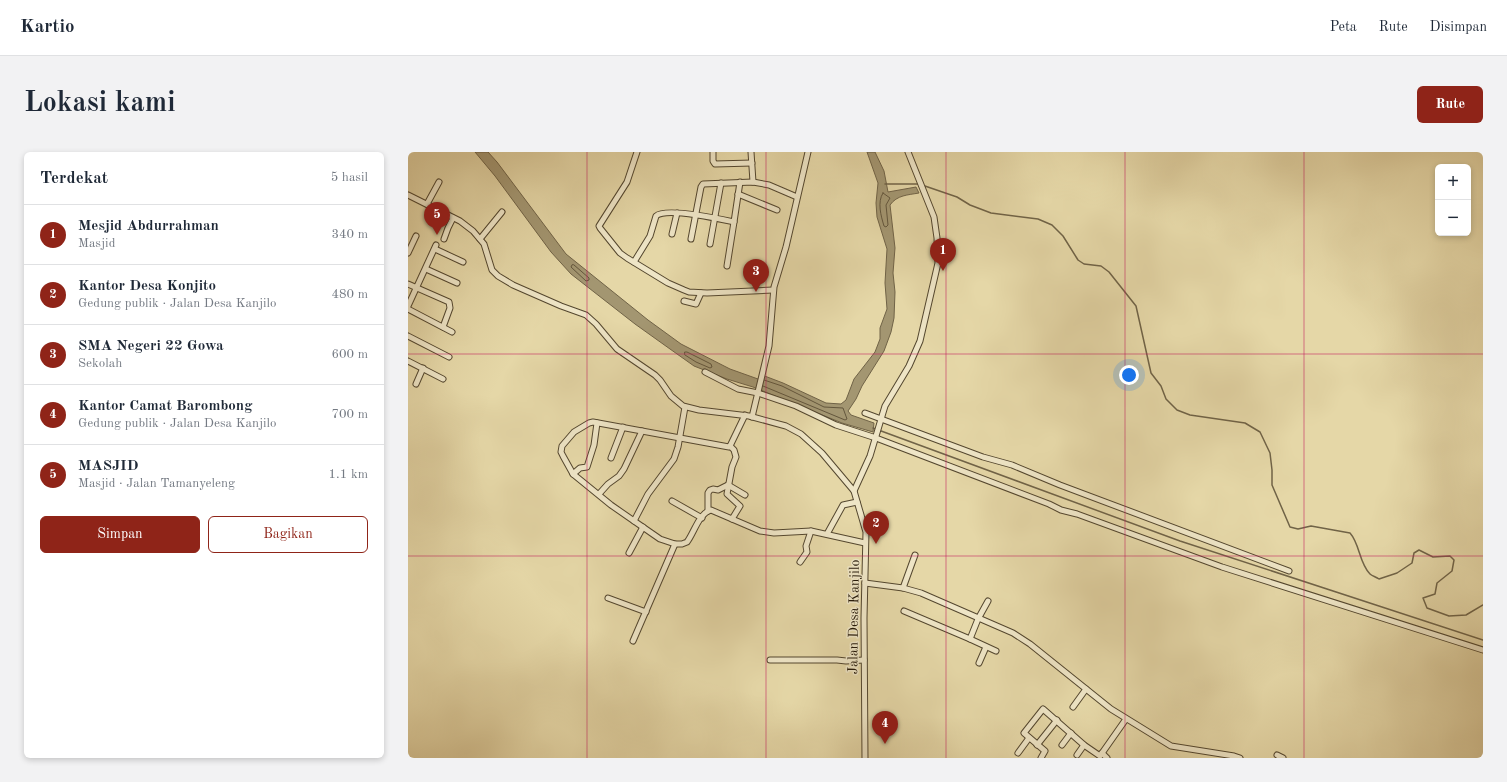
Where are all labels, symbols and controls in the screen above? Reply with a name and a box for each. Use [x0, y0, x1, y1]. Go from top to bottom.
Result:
text: Kartio [20, 18, 75, 37]
text: Peta [1330, 20, 1357, 34]
text: Rute [1379, 20, 1408, 34]
text: Disimpan [1430, 20, 1487, 34]
button: Rute [1417, 86, 1483, 123]
text: Lokasi kami [24, 90, 176, 118]
map controls [1435, 164, 1471, 236]
button: + [1435, 164, 1471, 200]
text: Terdekat [40, 170, 108, 187]
text: 5 hasil [331, 171, 368, 184]
button: − [1435, 200, 1471, 236]
pin: 5 [424, 202, 450, 235]
text: Mesjid Abdurrahman [78, 219, 219, 234]
text: 1 [49, 228, 57, 241]
text: 340 m [331, 228, 368, 241]
text: Masjid [78, 237, 115, 250]
pin: 1 [930, 238, 956, 271]
pin: 3 [743, 259, 769, 292]
text: Kantor Desa Konjito [78, 279, 216, 294]
text: 2 [49, 288, 57, 301]
text: 480 m [331, 288, 368, 301]
text: Gedung publik · Jalan Desa Kanjilo [78, 297, 277, 310]
text: SMA Negeri 22 Gowa [78, 339, 224, 354]
text: 3 [49, 348, 57, 361]
text: 600 m [331, 348, 368, 361]
text: Sekolah [78, 357, 122, 370]
your location [1119, 365, 1139, 385]
text: Kantor Camat Barombong [78, 399, 253, 414]
text: 4 [49, 408, 57, 421]
text: 700 m [331, 408, 368, 421]
text: Gedung publik · Jalan Desa Kanjilo [78, 417, 277, 430]
text: MASJID [78, 459, 138, 474]
text: 5 [49, 468, 57, 481]
text: 1.1 km [329, 468, 368, 481]
text: Masjid · Jalan Tamanyeleng [78, 477, 235, 490]
pin: 2 [863, 511, 889, 544]
button: Simpan [40, 516, 200, 553]
button: Bagikan [208, 516, 368, 553]
street label: Jalan Desa Kanjilo [846, 559, 862, 675]
pin: 4 [872, 711, 898, 744]

